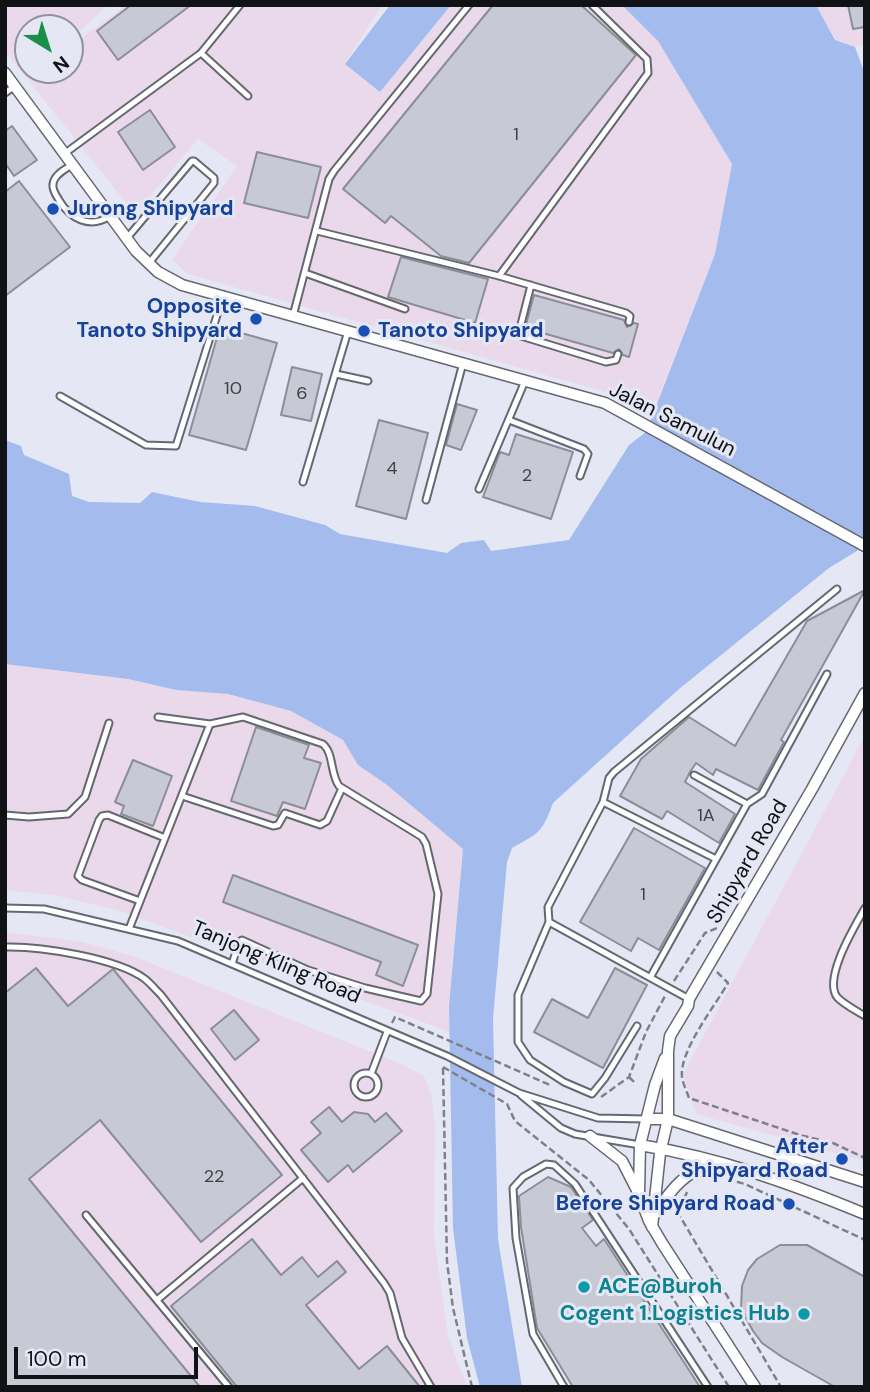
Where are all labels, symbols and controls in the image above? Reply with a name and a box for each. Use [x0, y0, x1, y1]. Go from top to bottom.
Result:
north arrow [14, 14, 84, 84]
text: N [48, 50, 74, 78]
house number: 1 [513, 124, 519, 146]
place label: Jurong Shipyard [67, 196, 233, 222]
marker: Jurong Shipyard [45, 201, 61, 217]
place label: Opposite Tanoto Shipyard [77, 294, 242, 344]
marker: Opposite Tanoto Shipyard [248, 311, 264, 327]
place label: Tanoto Shipyard [378, 318, 543, 344]
marker: Tanoto Shipyard [356, 323, 372, 339]
street label: Jalan Samulun [604, 377, 740, 463]
house number: 10 [224, 378, 242, 400]
house number: 6 [296, 383, 308, 405]
house number: 4 [387, 458, 397, 480]
house number: 2 [522, 465, 532, 487]
street label: Shipyard Road [702, 795, 794, 929]
house number: 1A [697, 805, 715, 827]
house number: 1 [640, 884, 646, 906]
street label: Tanjong Kling Road [188, 916, 364, 1010]
place label: After Shipyard Road [681, 1134, 828, 1184]
marker: After Shipyard Road [834, 1151, 850, 1167]
house number: 22 [204, 1166, 224, 1188]
place label: Before Shipyard Road [556, 1191, 775, 1217]
marker: Before Shipyard Road [781, 1196, 797, 1212]
place label: ACE@Buroh [598, 1274, 722, 1300]
marker: ACE@Buroh [576, 1279, 592, 1295]
place label: Cogent 1.Logistics Hub [560, 1301, 790, 1327]
marker: Cogent 1.Logistics Hub [796, 1306, 812, 1322]
scale bar [18, 1332, 201, 1376]
text: 100 m [27, 1345, 87, 1373]

